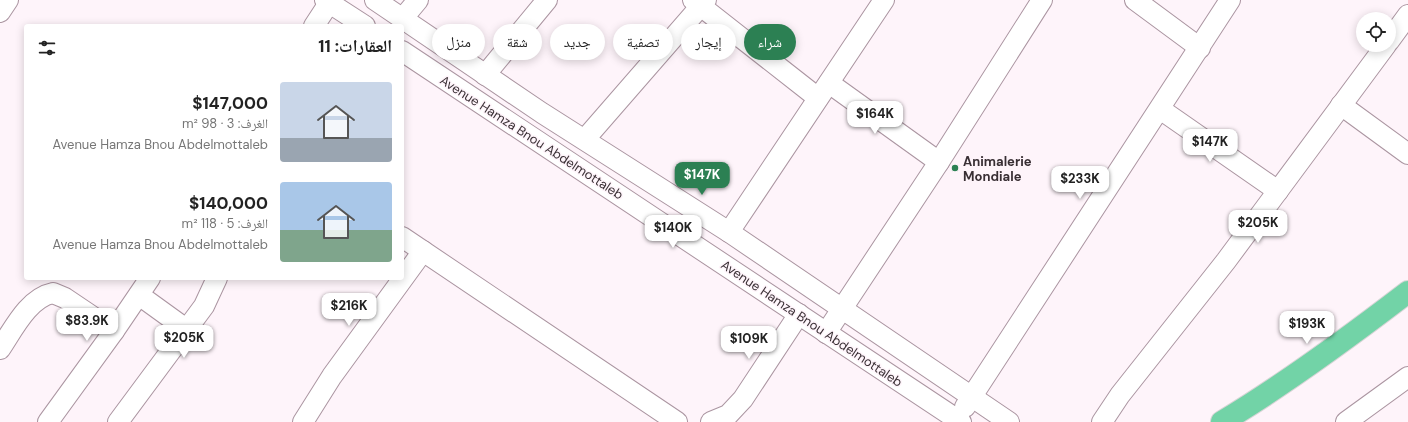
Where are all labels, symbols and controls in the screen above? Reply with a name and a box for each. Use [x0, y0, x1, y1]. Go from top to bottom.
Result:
map controls [1356, 12, 1396, 52]
button: locate [1356, 12, 1396, 52]
chip: منزل [432, 24, 485, 60]
chip: شقة [493, 24, 542, 60]
chip: جديد [550, 24, 605, 60]
chip: تصفية [613, 24, 673, 60]
chip: إيجار [681, 24, 736, 60]
chip: شراء [744, 24, 796, 60]
text: العقارات: 11 [318, 35, 392, 57]
icon: filters [36, 37, 58, 59]
street label: Avenue Hamza Bnou Abdelmottaleb [437, 72, 627, 203]
text: $147,000 [192, 92, 268, 114]
icon: home [312, 98, 360, 146]
pin: $164K [847, 101, 903, 135]
text: $164K [856, 105, 894, 122]
text: الغرف: 3 · 98 m² [182, 115, 268, 132]
pin: $147K [1182, 129, 1238, 163]
text: $147K [1192, 133, 1228, 150]
text: Avenue Hamza Bnou Abdelmottaleb [53, 136, 268, 153]
place label: Animalerie Mondiale [963, 153, 1032, 185]
pin: $147K [674, 162, 730, 196]
marker: Animalerie Mondiale [950, 163, 960, 173]
text: $147K [684, 166, 720, 183]
pin: $233K [1052, 166, 1108, 200]
text: $233K [1060, 170, 1100, 187]
text: $140,000 [189, 192, 268, 214]
icon: home [312, 198, 360, 246]
pin: $205K [1230, 210, 1286, 244]
text: $205K [1237, 214, 1279, 231]
text: الغرف: 5 · 118 m² [182, 215, 268, 232]
pin: $140K [645, 215, 701, 249]
text: $140K [654, 219, 692, 236]
text: Avenue Hamza Bnou Abdelmottaleb [53, 236, 268, 253]
street label: Avenue Hamza Bnou Abdelmottaleb [718, 256, 906, 391]
pin: $216K [321, 293, 377, 327]
text: $216K [331, 297, 367, 314]
pin: $83.9K [54, 308, 120, 342]
pin: $193K [1279, 311, 1335, 345]
text: $83.9K [65, 312, 109, 329]
text: $193K [1288, 315, 1326, 332]
pin: $205K [156, 325, 212, 359]
pin: $109K [721, 326, 777, 360]
text: $205K [163, 329, 205, 346]
text: $109K [730, 330, 768, 347]

